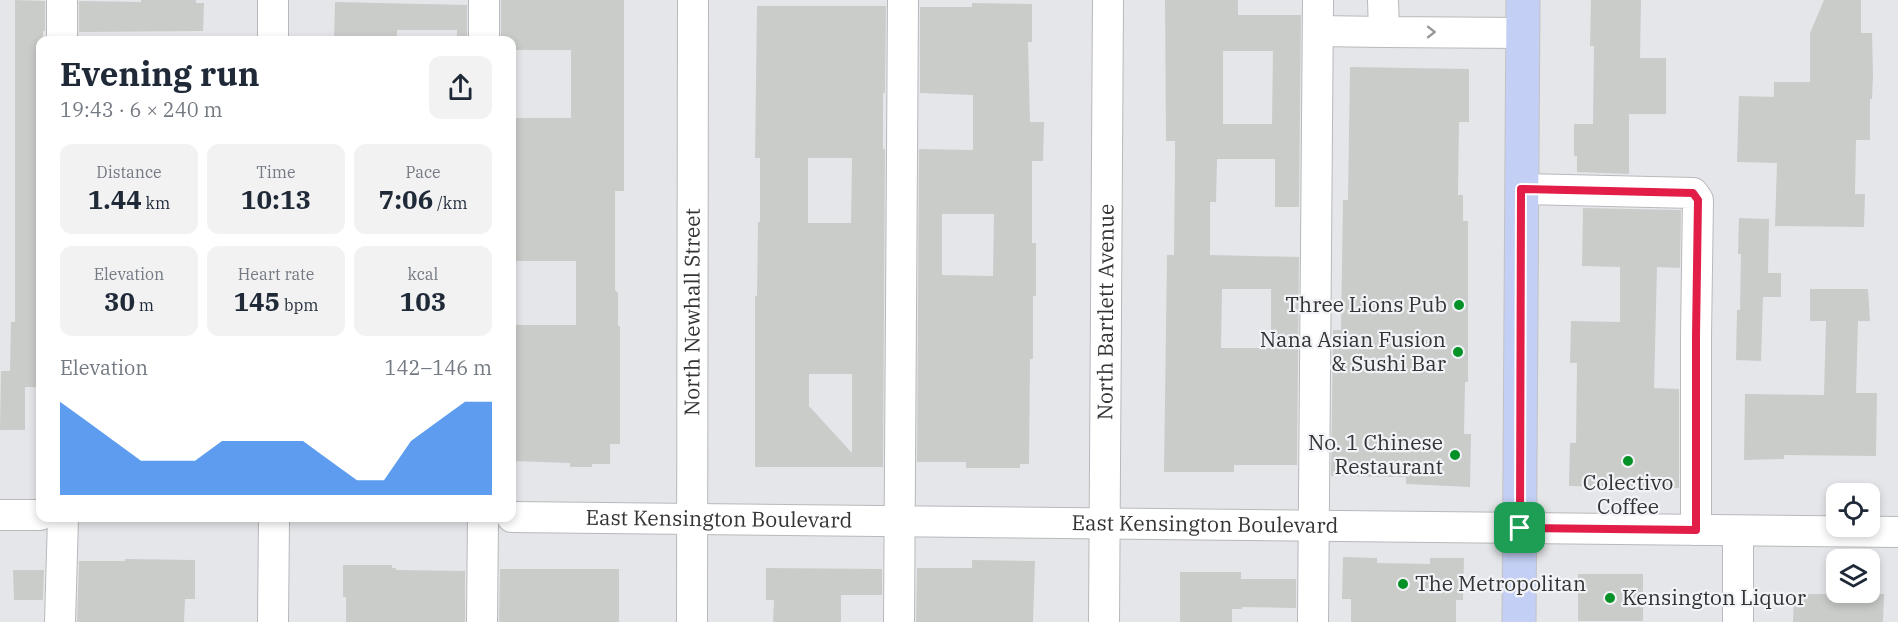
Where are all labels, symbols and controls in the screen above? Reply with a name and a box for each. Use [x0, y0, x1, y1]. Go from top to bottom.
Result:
one-way arrow [1427, 26, 1436, 38]
text: Evening run [60, 52, 260, 95]
button: share [429, 56, 492, 119]
text: 19:43 · 6 × 240 m [60, 96, 223, 123]
text: Distance [96, 162, 162, 182]
text: Time [256, 162, 296, 182]
text: Pace [405, 162, 441, 182]
text: 1.44 [88, 182, 142, 216]
text: 10:13 [241, 182, 311, 216]
text: 7:06 [379, 182, 433, 216]
text: km [142, 193, 170, 213]
text: /km [433, 193, 467, 213]
street label: North Bartlett Avenue [1090, 204, 1120, 420]
street label: North Newhall Street [677, 208, 706, 416]
text: Elevation [94, 264, 164, 284]
text: Heart rate [238, 264, 314, 284]
text: kcal [408, 264, 438, 284]
text: 30 [104, 284, 135, 318]
text: 145 [233, 284, 280, 318]
text: 103 [400, 284, 446, 318]
place label: Three Lions Pub [1285, 290, 1447, 318]
text: m [135, 295, 154, 315]
text: bpm [280, 295, 319, 315]
marker: Three Lions Pub [1452, 298, 1466, 312]
place label: Nana Asian Fusion & Sushi Bar [1260, 325, 1447, 377]
marker: Nana Asian Fusion & Sushi Bar [1451, 345, 1465, 359]
text: Elevation [60, 354, 148, 381]
text: 142–146 m [385, 354, 492, 381]
place label: No. 1 Chinese Restaurant [1308, 428, 1443, 480]
marker: No. 1 Chinese Restaurant [1448, 448, 1462, 462]
marker: Colectivo Coffee [1621, 454, 1635, 468]
place label: Colectivo Coffee [1583, 468, 1673, 520]
map controls [1826, 483, 1880, 603]
button: locate [1826, 483, 1880, 537]
pin [1494, 502, 1545, 553]
street label: East Kensington Boulevard [586, 503, 853, 534]
street label: East Kensington Boulevard [1071, 508, 1339, 539]
icon: arrive [1503, 511, 1536, 544]
button: layers [1826, 549, 1880, 603]
place label: The Metropolitan [1415, 569, 1586, 597]
marker: The Metropolitan [1396, 577, 1410, 591]
place label: Kensington Liquor [1622, 583, 1807, 611]
marker: Kensington Liquor [1603, 591, 1617, 605]

